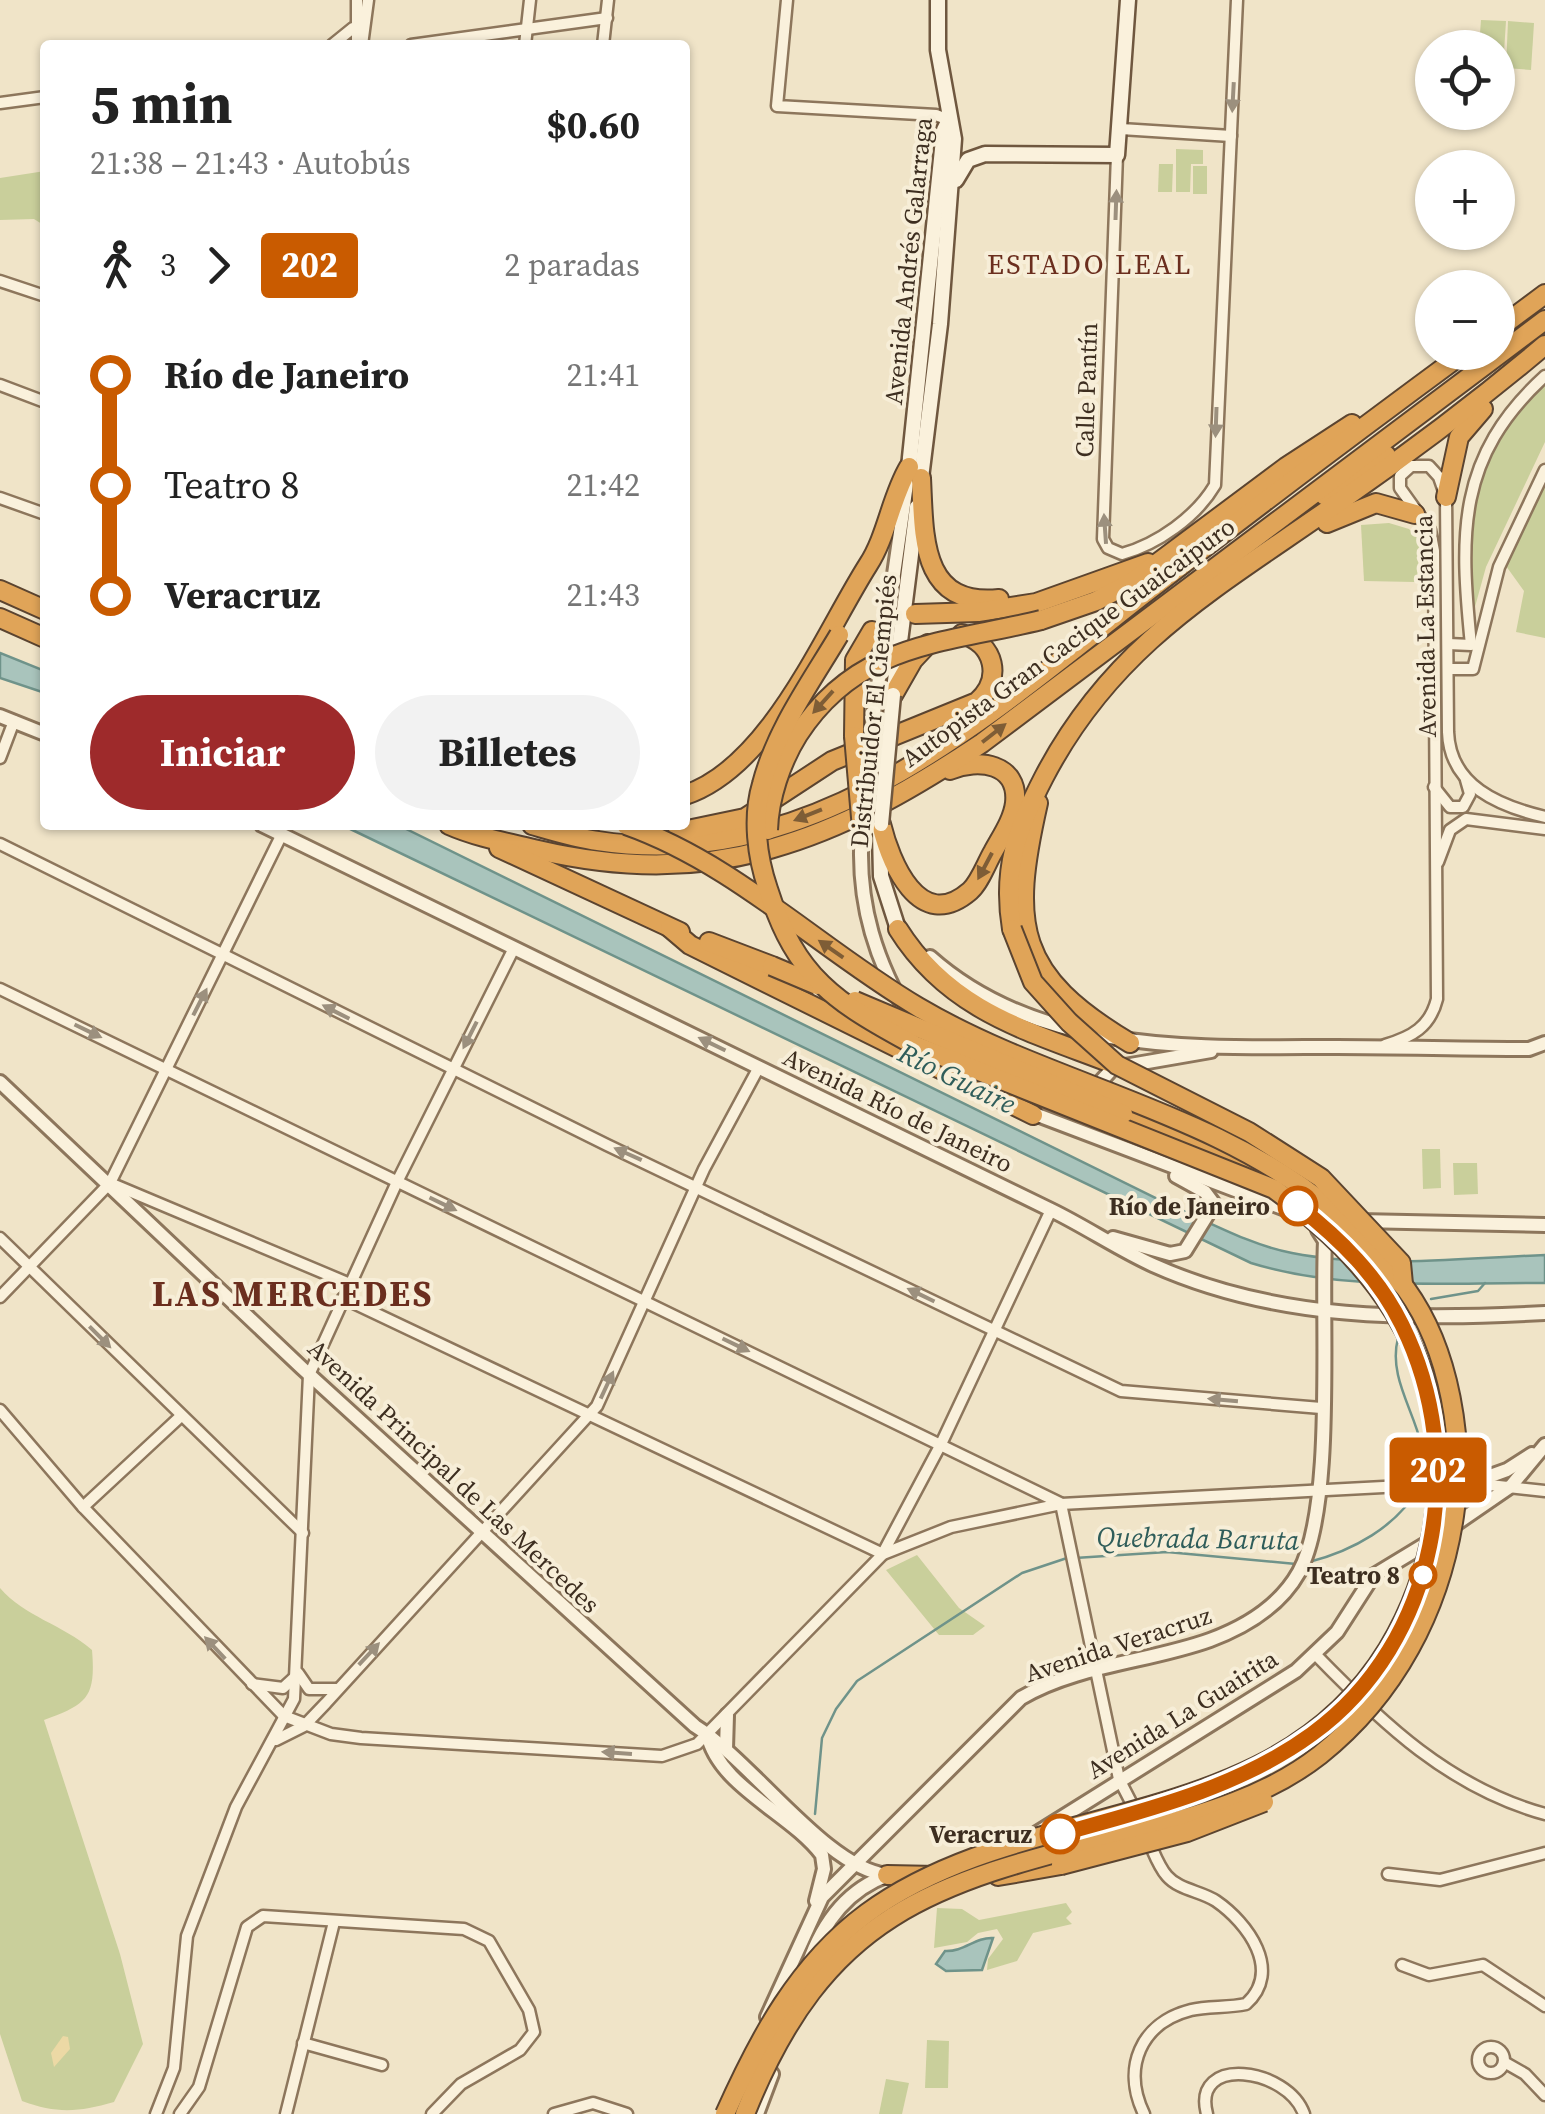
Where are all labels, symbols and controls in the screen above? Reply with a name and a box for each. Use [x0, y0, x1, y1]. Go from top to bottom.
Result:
map controls [1415, 30, 1515, 370]
button: locate [1415, 30, 1515, 130]
text: 5 min [90, 66, 233, 141]
one-way arrow [1224, 82, 1240, 114]
text: $0.60 [546, 99, 640, 151]
street label: Avenida Andrés Galarraga [876, 115, 940, 406]
text: 21:38 – 21:43 · Autobús [90, 141, 411, 185]
button: + [1415, 150, 1515, 250]
one-way arrow [1108, 188, 1124, 220]
icon: walk [90, 238, 145, 293]
icon: forward [191, 238, 246, 293]
text: 202 [281, 241, 338, 289]
text: 3 [160, 243, 176, 287]
text: 2 paradas [504, 243, 640, 287]
district label: ESTADO LEAL [987, 245, 1193, 283]
button: − [1415, 270, 1515, 370]
street label: Calle Pantín [1067, 322, 1105, 458]
text: Río de Janeiro [164, 349, 409, 401]
text: 21:41 [566, 353, 640, 397]
one-way arrow [1207, 406, 1223, 438]
text: Teatro 8 [164, 459, 299, 511]
text: 21:42 [566, 463, 640, 507]
street label: Autopista Gran Cacique Guaicaipuro [894, 509, 1242, 775]
one-way arrow [1097, 513, 1113, 544]
street label: Avenida La Estancia [1406, 514, 1444, 738]
text: Veracruz [164, 569, 321, 621]
text: 21:43 [566, 573, 640, 617]
street label: Distribuidor El Ciempiés [842, 573, 904, 849]
one-way arrow [813, 689, 835, 714]
button: Iniciar [90, 695, 355, 810]
button: Billetes [375, 695, 640, 810]
one-way arrow [981, 724, 1007, 744]
one-way arrow [793, 807, 823, 823]
one-way arrow [977, 851, 994, 880]
one-way arrow [818, 940, 845, 959]
one-way arrow [191, 987, 208, 1016]
one-way arrow [321, 1004, 350, 1021]
one-way arrow [462, 1021, 479, 1050]
one-way arrow [74, 1022, 103, 1039]
water label: Río Guaire [891, 1033, 1022, 1123]
one-way arrow [697, 1036, 726, 1053]
street label: Avenida Río de Janeiro [777, 1040, 1019, 1180]
one-way arrow [613, 1146, 643, 1162]
marker: Río de Janeiro [1279, 1187, 1317, 1225]
place label: Río de Janeiro [1109, 1189, 1270, 1223]
one-way arrow [429, 1196, 458, 1213]
district label: LAS MERCEDES [152, 1270, 434, 1318]
one-way arrow [906, 1287, 935, 1304]
one-way arrow [88, 1324, 112, 1348]
street label: Avenida Principal de Las Mercedes [301, 1331, 607, 1621]
one-way arrow [721, 1336, 750, 1353]
one-way arrow [598, 1370, 615, 1399]
one-way arrow [1207, 1392, 1239, 1408]
line badge: 202 [1380, 1438, 1496, 1502]
text: 202 [1410, 1446, 1466, 1494]
water label: Quebrada Baruta [1096, 1517, 1300, 1559]
place label: Teatro 8 [1307, 1558, 1400, 1592]
marker: Teatro 8 [1410, 1562, 1436, 1588]
street label: Avenida Veracruz [1021, 1598, 1215, 1690]
one-way arrow [204, 1636, 227, 1660]
street label: Avenida La Guairita [1080, 1641, 1284, 1786]
one-way arrow [358, 1642, 380, 1667]
one-way arrow [600, 1745, 632, 1761]
marker: Veracruz [1041, 1815, 1079, 1853]
place label: Veracruz [929, 1817, 1032, 1851]

